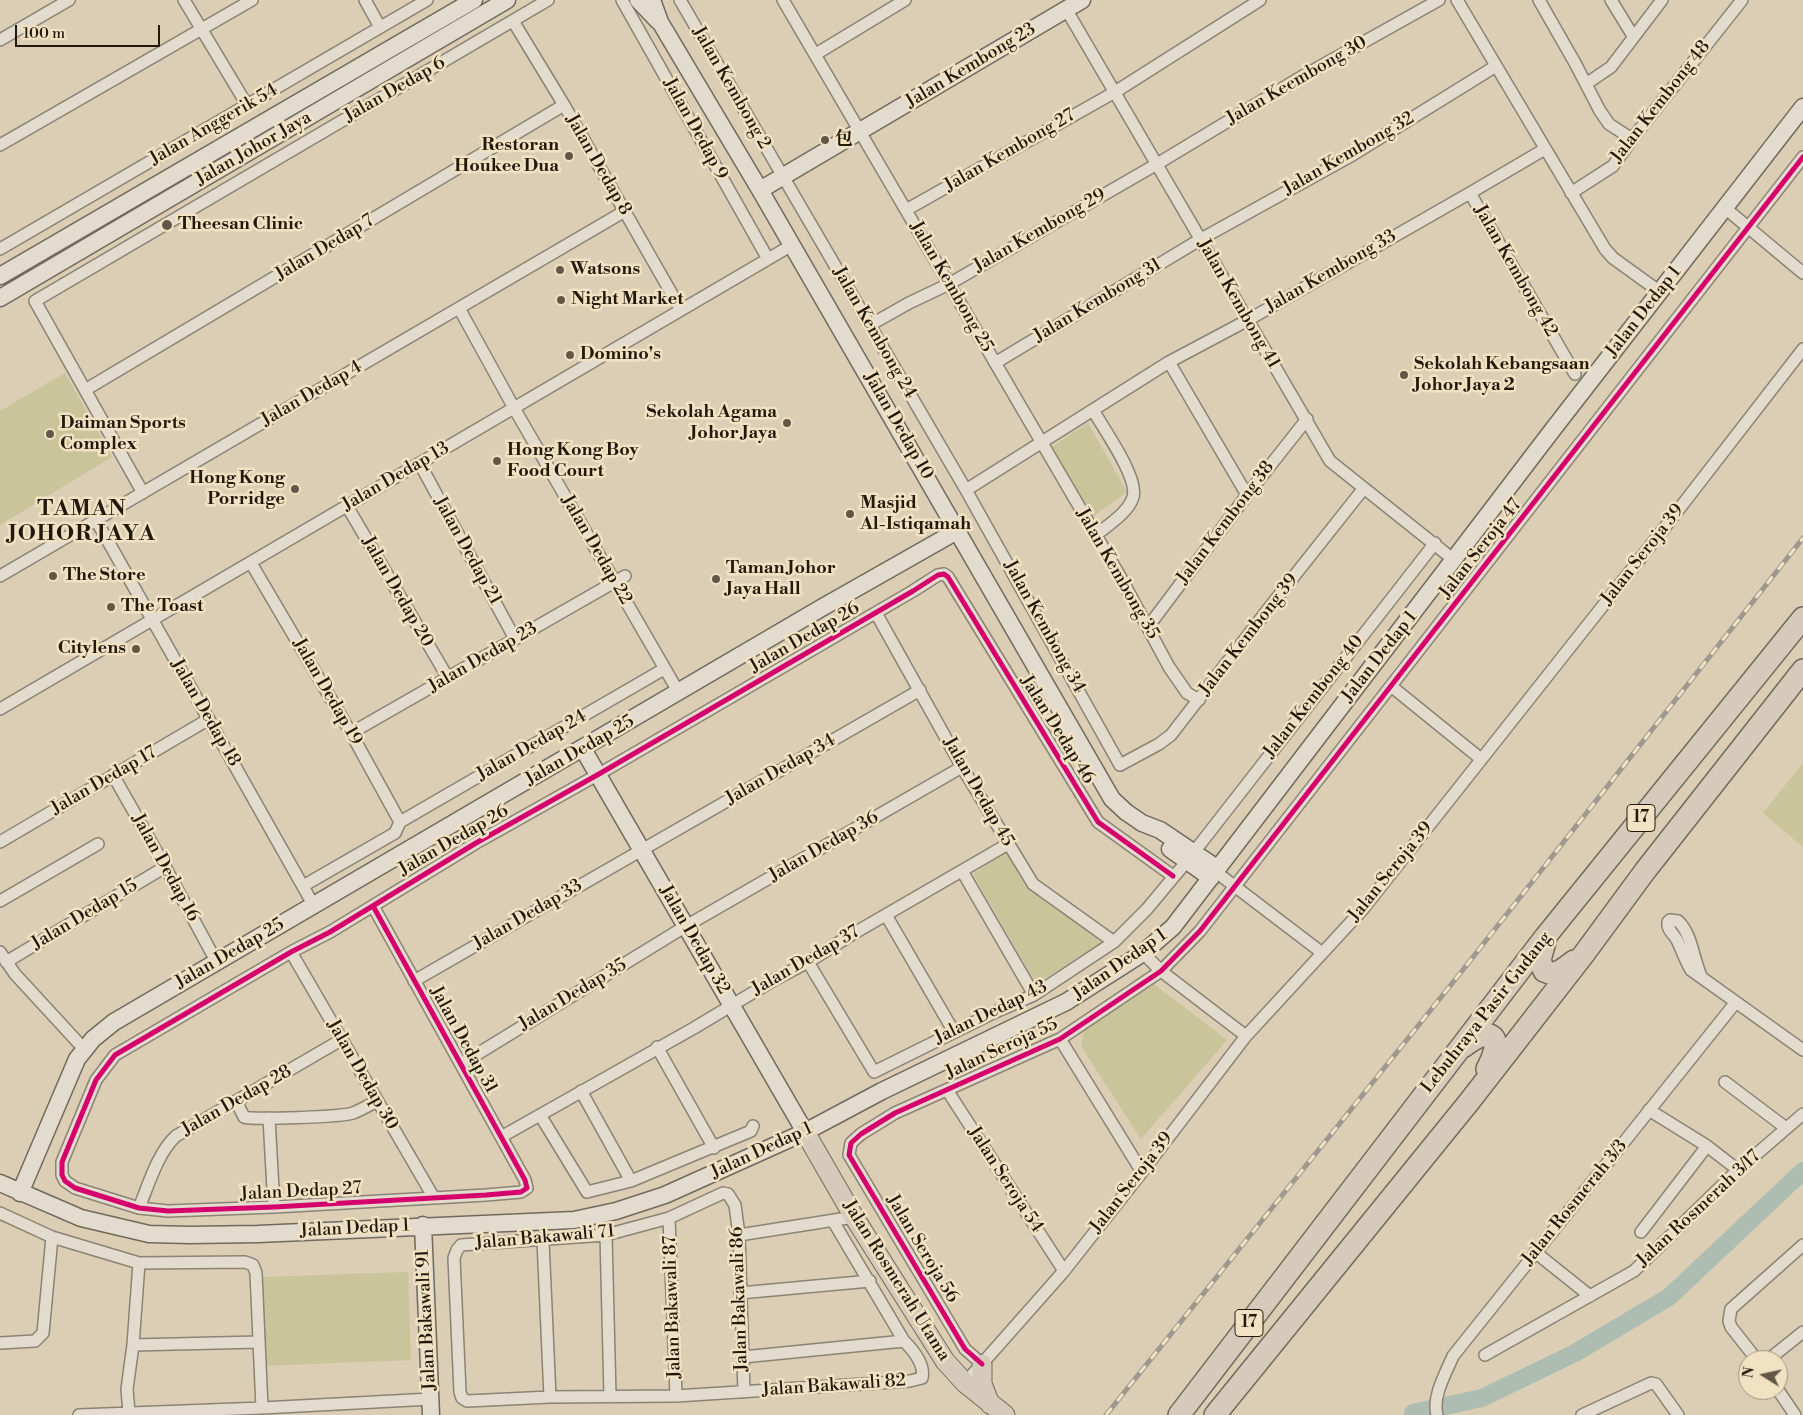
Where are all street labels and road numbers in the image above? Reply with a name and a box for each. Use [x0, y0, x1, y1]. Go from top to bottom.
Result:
street label: Jalan Kembong 23 [902, 19, 1040, 113]
street label: Jalan Kembong 2 [687, 23, 775, 153]
street label: Jalan Keembong 30 [1223, 32, 1371, 130]
street label: Jalan Kembong 48 [1606, 36, 1716, 168]
street label: Jalan Dedap 6 [341, 52, 449, 128]
street label: Jalan Dedap 9 [658, 74, 732, 184]
street label: Jalan Anggerik 54 [146, 80, 282, 170]
street label: Jalan Kembong 27 [941, 105, 1079, 197]
street label: Jalan Johor Jaya [192, 107, 316, 191]
street label: Jalan Kembong 32 [1280, 108, 1418, 200]
street label: Jalan Dedap 8 [560, 111, 636, 219]
street label: Jalan Kembong 29 [970, 184, 1110, 278]
street label: Jalan Kembong 42 [1468, 201, 1562, 341]
street label: Jalan Dedap 7 [272, 210, 378, 286]
street label: Jalan Kembong 25 [905, 218, 997, 356]
street label: Jalan Kembong 33 [1262, 226, 1400, 318]
street label: Jalan Kembong 41 [1192, 235, 1284, 373]
street label: Jalan Kembong 31 [1030, 254, 1166, 348]
street label: Jalan Dedap 1 [1602, 262, 1686, 362]
street label: Jalan Kembong 24 [827, 263, 921, 403]
street label: Jalan Dedap 4 [258, 356, 366, 432]
street label: Jalan Dedap 10 [858, 368, 938, 484]
street label: Jalan Dedap 13 [339, 438, 453, 516]
street label: Jalan Kembong 38 [1173, 457, 1279, 589]
street label: Jalan Dedap 22 [556, 491, 636, 609]
street label: Jalan Dedap 21 [428, 493, 506, 609]
street label: Jalan Seroja 47 [1435, 495, 1527, 603]
street label: Jalan Seroja 39 [1597, 500, 1689, 610]
street label: Jalan Kembong 35 [1071, 505, 1163, 643]
street label: Jalan Dedap 20 [357, 533, 437, 651]
street label: Jalan Kembong 34 [999, 557, 1089, 697]
street label: Jalan Kembong 39 [1195, 570, 1303, 700]
street label: Jalan Dedap 26 [746, 598, 864, 678]
street label: Jalan Dedap 1 [1338, 607, 1422, 707]
street label: Jalan Dedap 23 [425, 618, 541, 698]
street label: Jalan Kembong 40 [1259, 631, 1369, 763]
street label: Jalan Dedap 19 [288, 635, 366, 749]
street label: Jalan Dedap 18 [166, 655, 244, 771]
street label: Jalan Dedap 46 [1015, 672, 1099, 788]
street label: Jalan Dedap 24 [473, 706, 591, 786]
street label: Jalan Dedap 25 [522, 711, 638, 791]
street label: Jalan Dedap 34 [722, 730, 840, 810]
street label: Jalan Dedap 45 [938, 733, 1018, 851]
street label: Jalan Dedap 17 [47, 742, 161, 820]
street label: Jalan Dedap 26 [395, 801, 513, 881]
road number: 17 [1627, 804, 1655, 831]
street label: Jalan Dedap 36 [765, 807, 883, 887]
street label: Jalan Dedap 16 [126, 810, 204, 926]
street label: Jalan Seroja 39 [1344, 818, 1438, 926]
street label: Jalan Dedap 15 [28, 875, 142, 955]
street label: Jalan Dedap 33 [470, 875, 586, 955]
street label: Jalan Dedap 32 [654, 882, 734, 998]
street label: Jalan Dedap 25 [172, 914, 288, 994]
street label: Jalan Dedap 37 [748, 921, 864, 1001]
street label: Jalan Dedap 1 [1069, 925, 1171, 1005]
street label: Lebuhraya Pasir Gudang [1417, 928, 1557, 1098]
street label: Jalan Dedap 35 [515, 954, 631, 1036]
street label: Jalan Dedap 43 [931, 976, 1051, 1050]
street label: Jalan Dedap 31 [425, 983, 501, 1097]
street label: Jalan Seroja 55 [942, 1014, 1062, 1084]
street label: Jalan Dedap 30 [322, 1016, 402, 1134]
street label: Jalan Dedap 28 [178, 1061, 296, 1141]
street label: Jalan Dedap 1 [708, 1118, 816, 1184]
street label: Jalan Seroja 54 [963, 1123, 1047, 1237]
street label: Jalan Seroja 39 [1086, 1128, 1178, 1238]
street label: Jalan Rosmerah 3/3 [1518, 1136, 1632, 1270]
street label: Jalan Rosmerah 3/17 [1633, 1146, 1765, 1272]
street label: Jalan Dedap 27 [240, 1178, 362, 1206]
street label: Jalan Seroja 56 [881, 1191, 963, 1307]
street label: Jalan Rosmerah Utama [838, 1197, 954, 1365]
street label: Jalan Dedap 1 [300, 1215, 410, 1243]
street label: Jalan Bakawali 71 [474, 1221, 616, 1255]
street label: Jalan Bakawali 86 [727, 1226, 753, 1372]
street label: Jalan Bakawali 87 [660, 1235, 686, 1379]
street label: Jalan Bakawali 91 [413, 1249, 441, 1391]
road number: 17 [1235, 1310, 1263, 1336]
street label: Jalan Bakawali 82 [761, 1370, 907, 1402]

